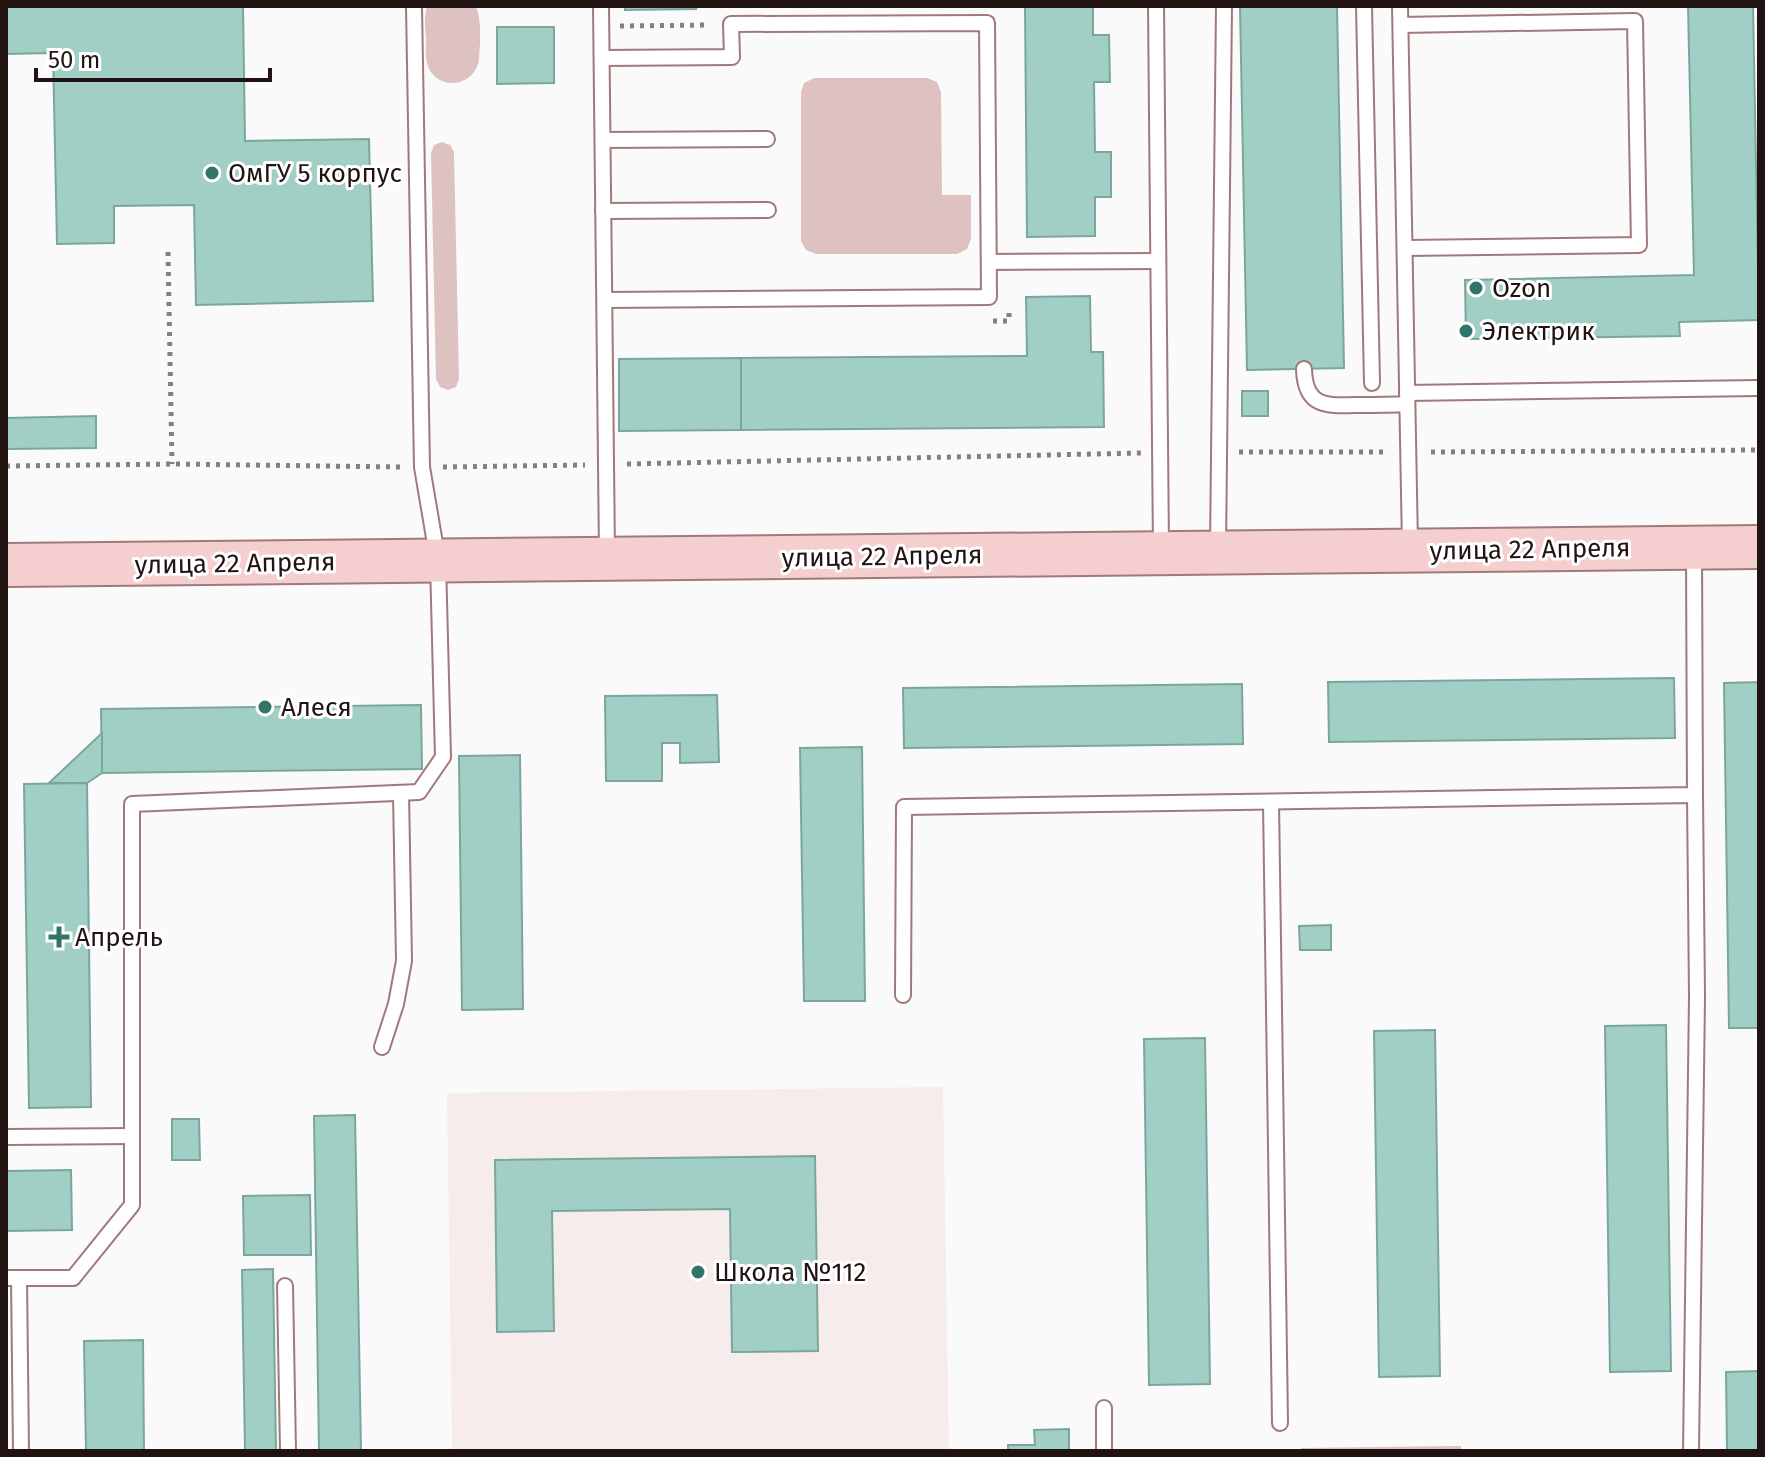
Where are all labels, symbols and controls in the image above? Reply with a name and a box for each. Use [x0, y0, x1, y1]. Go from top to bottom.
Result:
scale bar [36, 32, 270, 82]
text: 50 m [48, 46, 100, 74]
place label: ОмГУ 5 корпус [228, 158, 402, 189]
marker: ОмГУ 5 корпус [203, 164, 221, 182]
place label: Ozon [1492, 273, 1551, 304]
marker: Ozon [1467, 279, 1485, 297]
place label: Электрик [1482, 316, 1595, 347]
marker: Электрик [1457, 322, 1475, 340]
street label: улица 22 Апреля [1429, 532, 1631, 567]
street label: улица 22 Апреля [781, 539, 983, 574]
street label: улица 22 Апреля [134, 546, 336, 581]
place label: Алеся [281, 692, 352, 723]
marker: Алеся [256, 698, 274, 716]
place label: Апрель [75, 922, 163, 953]
marker: Апрель [50, 928, 68, 946]
place label: Школа №112 [714, 1257, 866, 1288]
marker: Школа №112 [689, 1263, 707, 1281]

